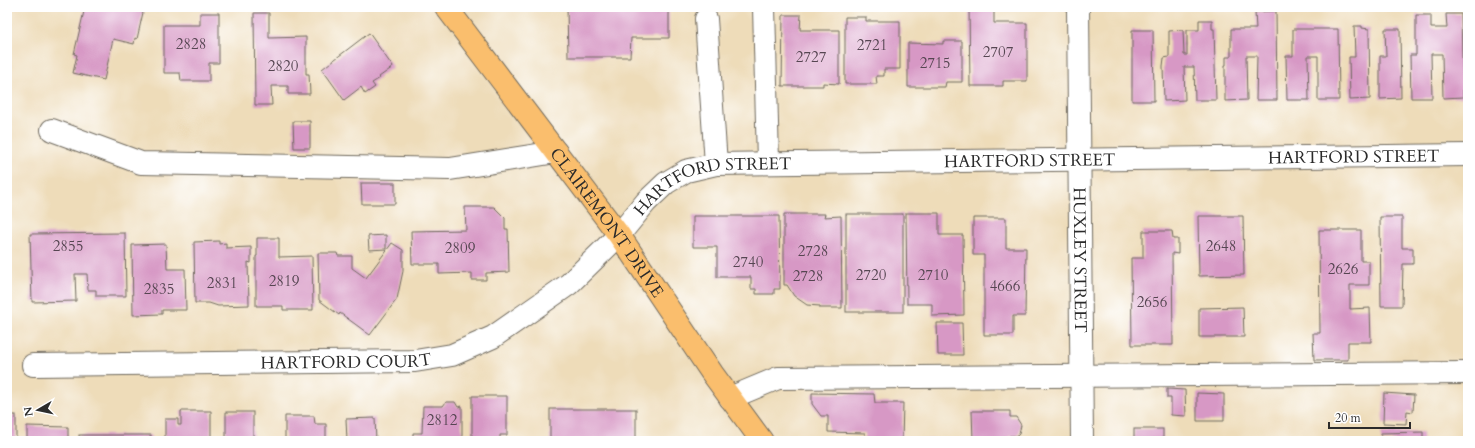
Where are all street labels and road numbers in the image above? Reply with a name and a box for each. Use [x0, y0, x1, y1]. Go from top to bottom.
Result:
street label: CLAIREMONT DRIVE [545, 143, 669, 302]
street label: HARTFORD STREET [1268, 144, 1439, 169]
street label: HARTFORD STREET [944, 148, 1116, 173]
street label: HARTFORD STREET [628, 152, 792, 220]
street label: HUXLEY STREET [1068, 187, 1093, 333]
street label: HARTFORD COURT [260, 347, 433, 374]

